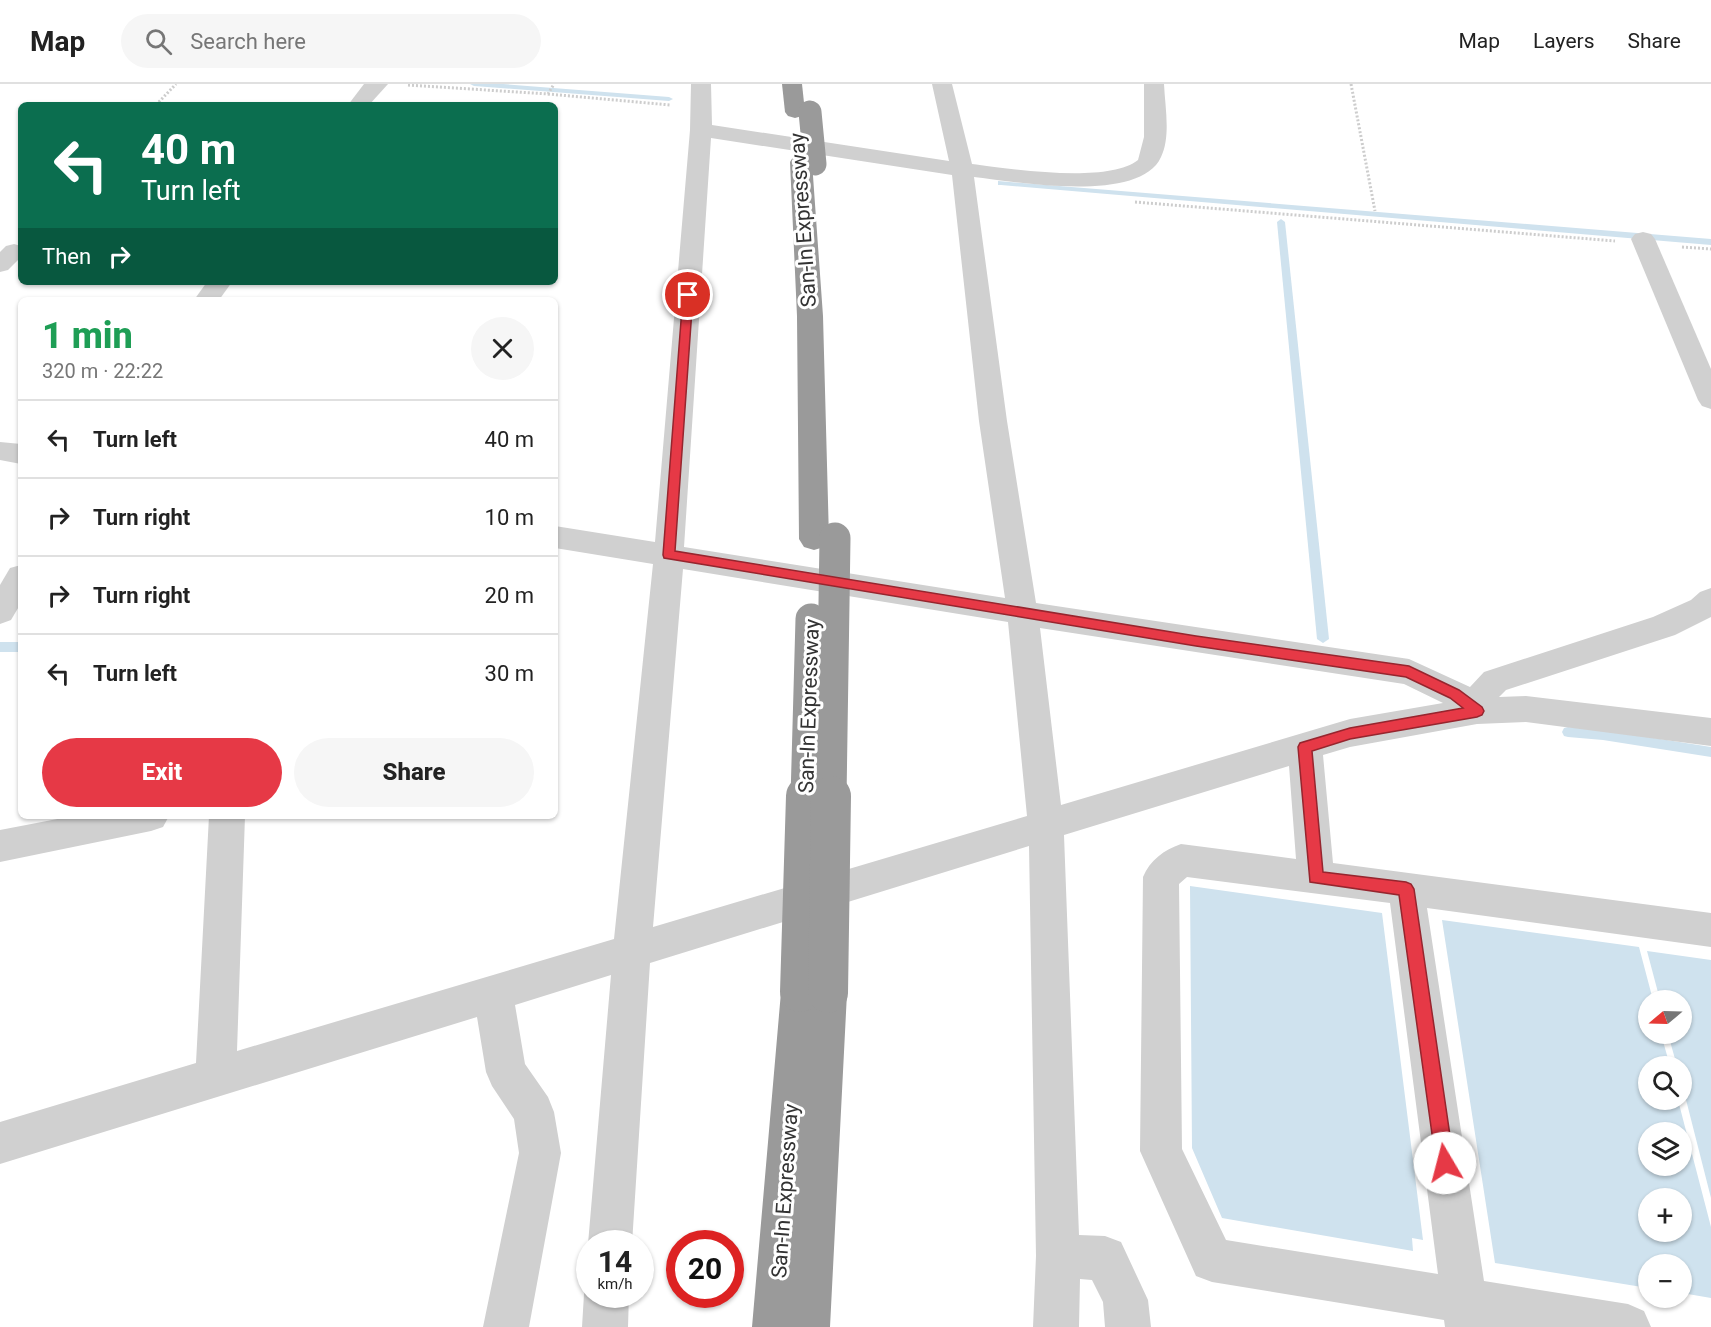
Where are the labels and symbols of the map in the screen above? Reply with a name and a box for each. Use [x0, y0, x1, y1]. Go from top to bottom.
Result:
street label: San-In Expressway [785, 132, 821, 308]
pin [662, 269, 713, 320]
street label: San-In Expressway [794, 618, 824, 794]
north arrow [1638, 990, 1692, 1044]
street label: San-In Expressway [767, 1103, 803, 1279]
position arrow [1413, 1131, 1477, 1195]
speed limit sign: 20 [666, 1230, 744, 1308]

